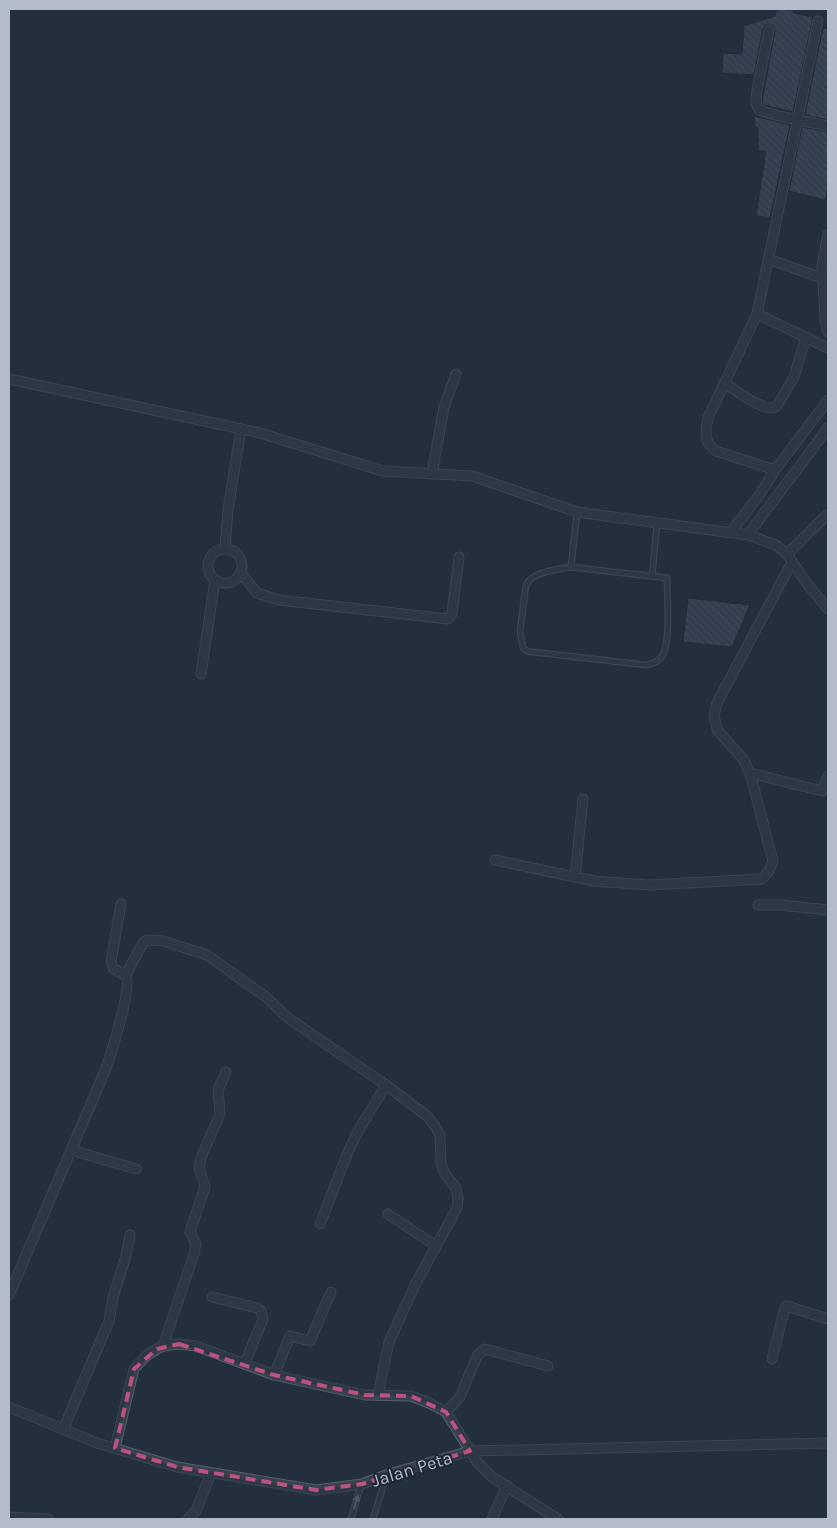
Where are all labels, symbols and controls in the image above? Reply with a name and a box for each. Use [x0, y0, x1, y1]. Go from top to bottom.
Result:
street label: Jalan Peta [369, 1446, 455, 1492]
one-way arrow [353, 1494, 361, 1509]

